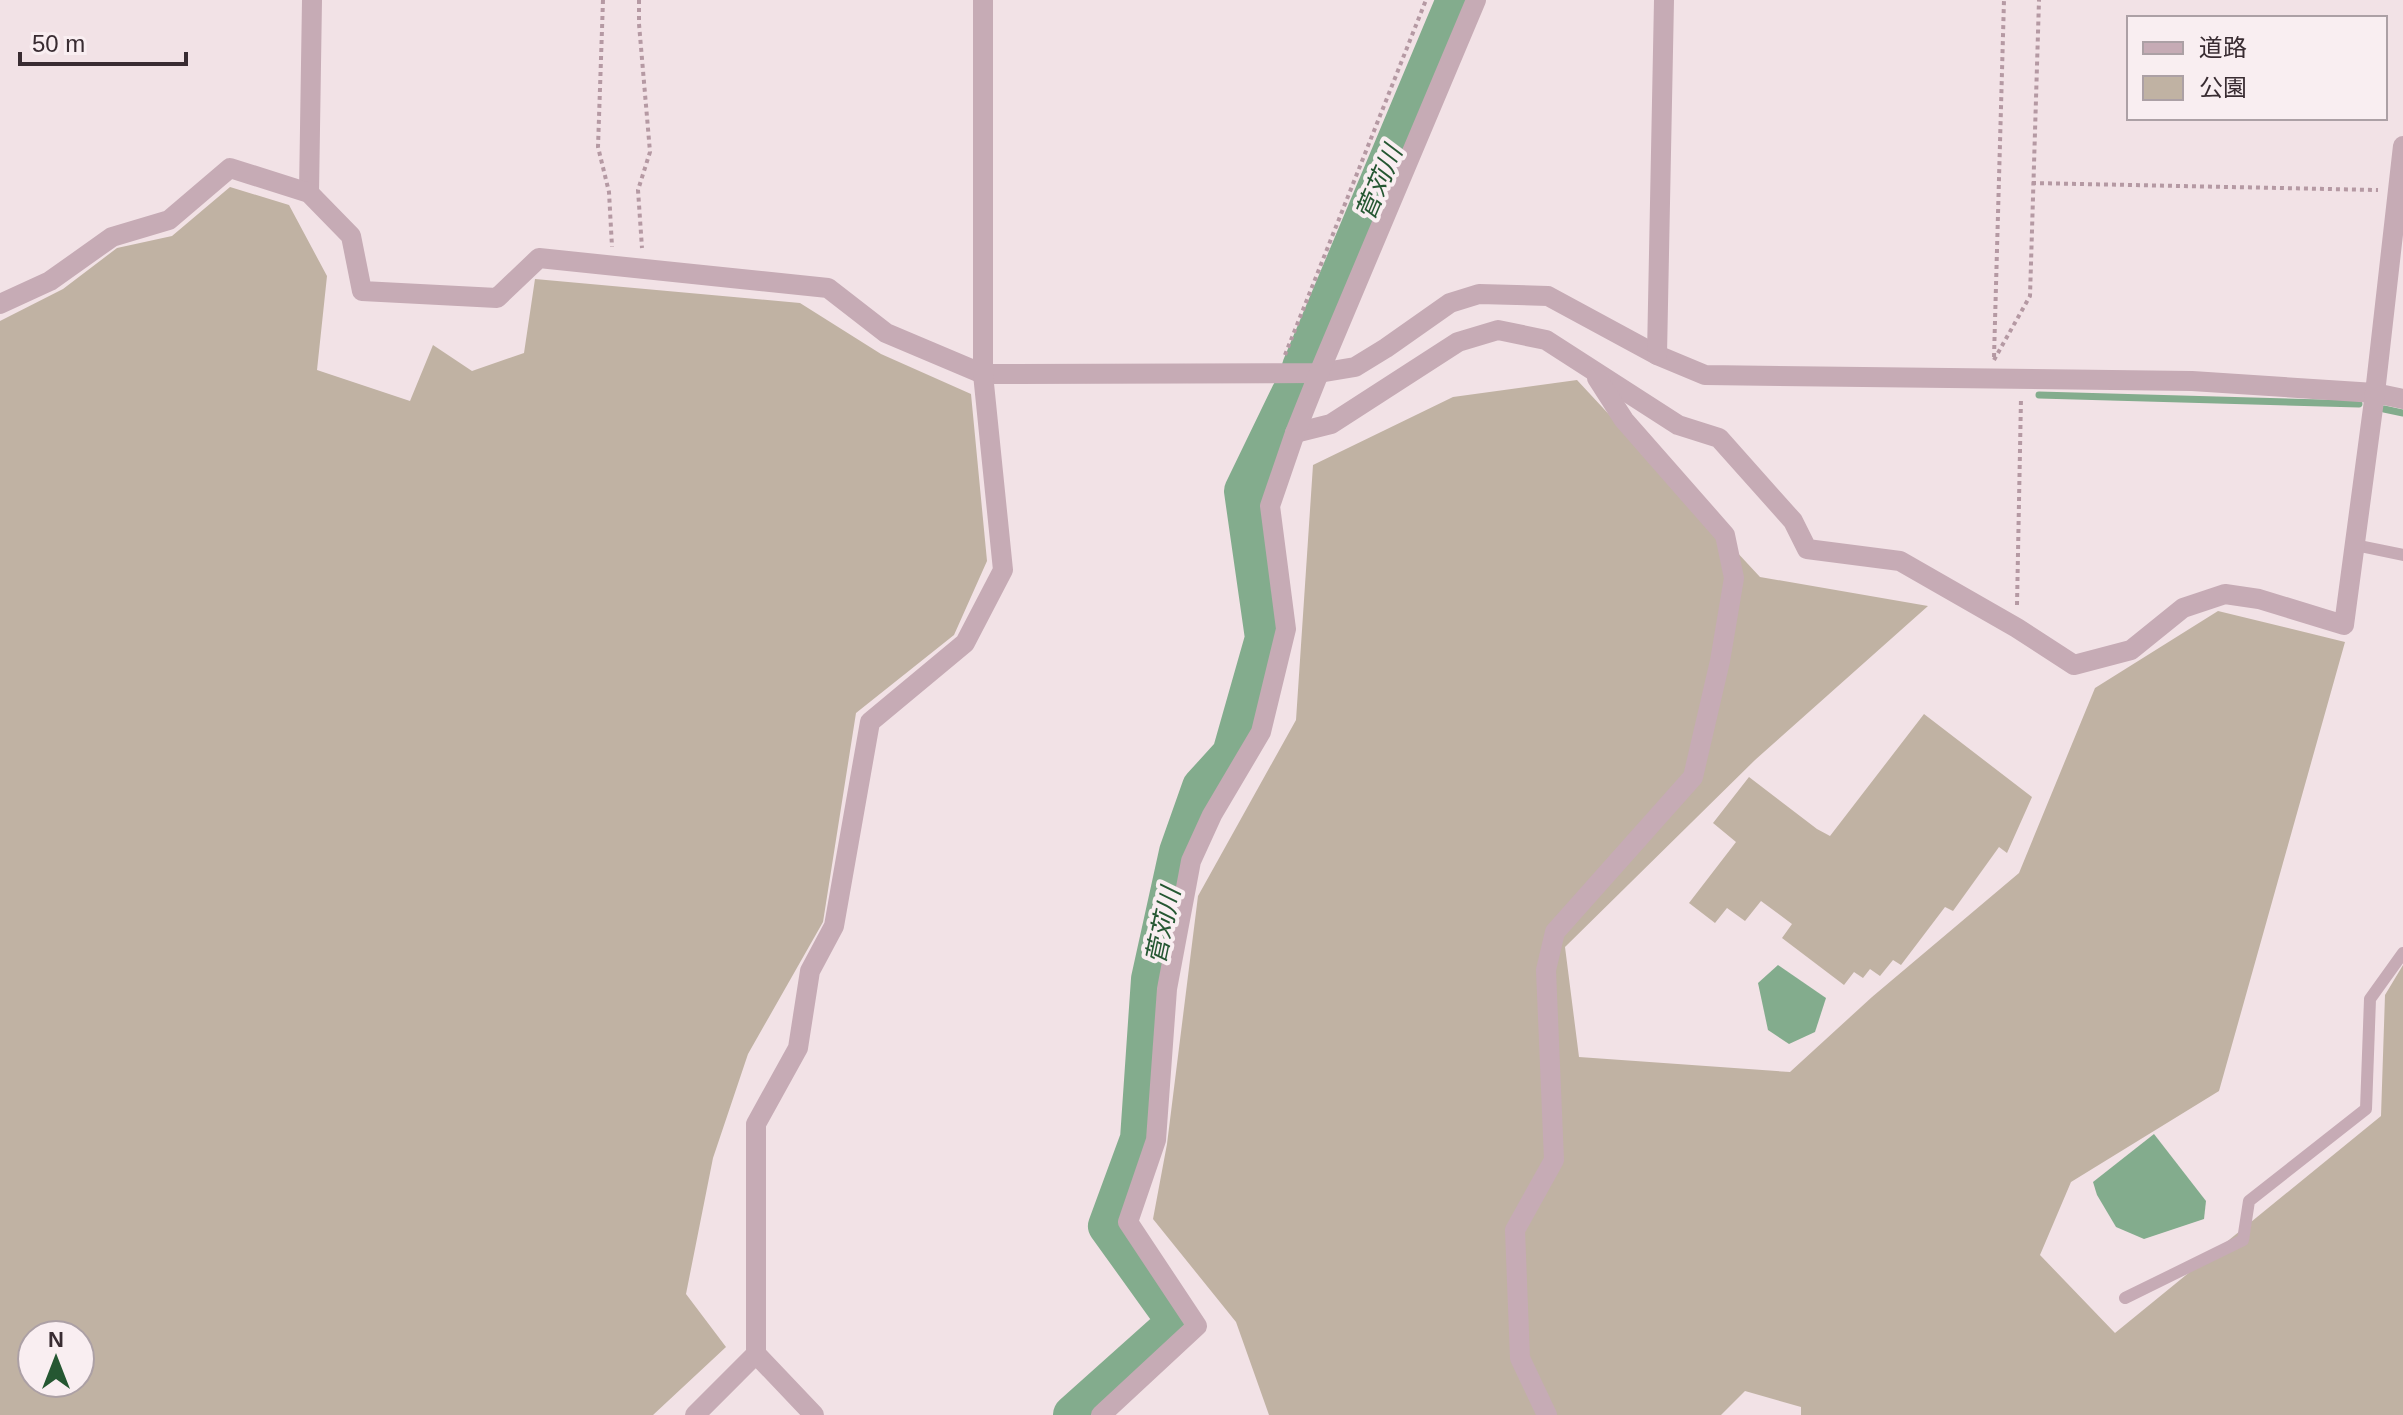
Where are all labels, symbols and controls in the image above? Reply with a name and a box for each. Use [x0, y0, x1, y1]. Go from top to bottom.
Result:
scale bar [20, 16, 186, 66]
legend [2127, 16, 2387, 120]
text: 50 m [32, 30, 85, 57]
text: 道路 [2199, 34, 2247, 61]
text: 公園 [2199, 74, 2247, 101]
water label: 菅苅川 [1350, 138, 1409, 225]
water label: 菅苅川 [1140, 882, 1186, 967]
north arrow [16, 1319, 96, 1399]
text: N [48, 1327, 64, 1352]

